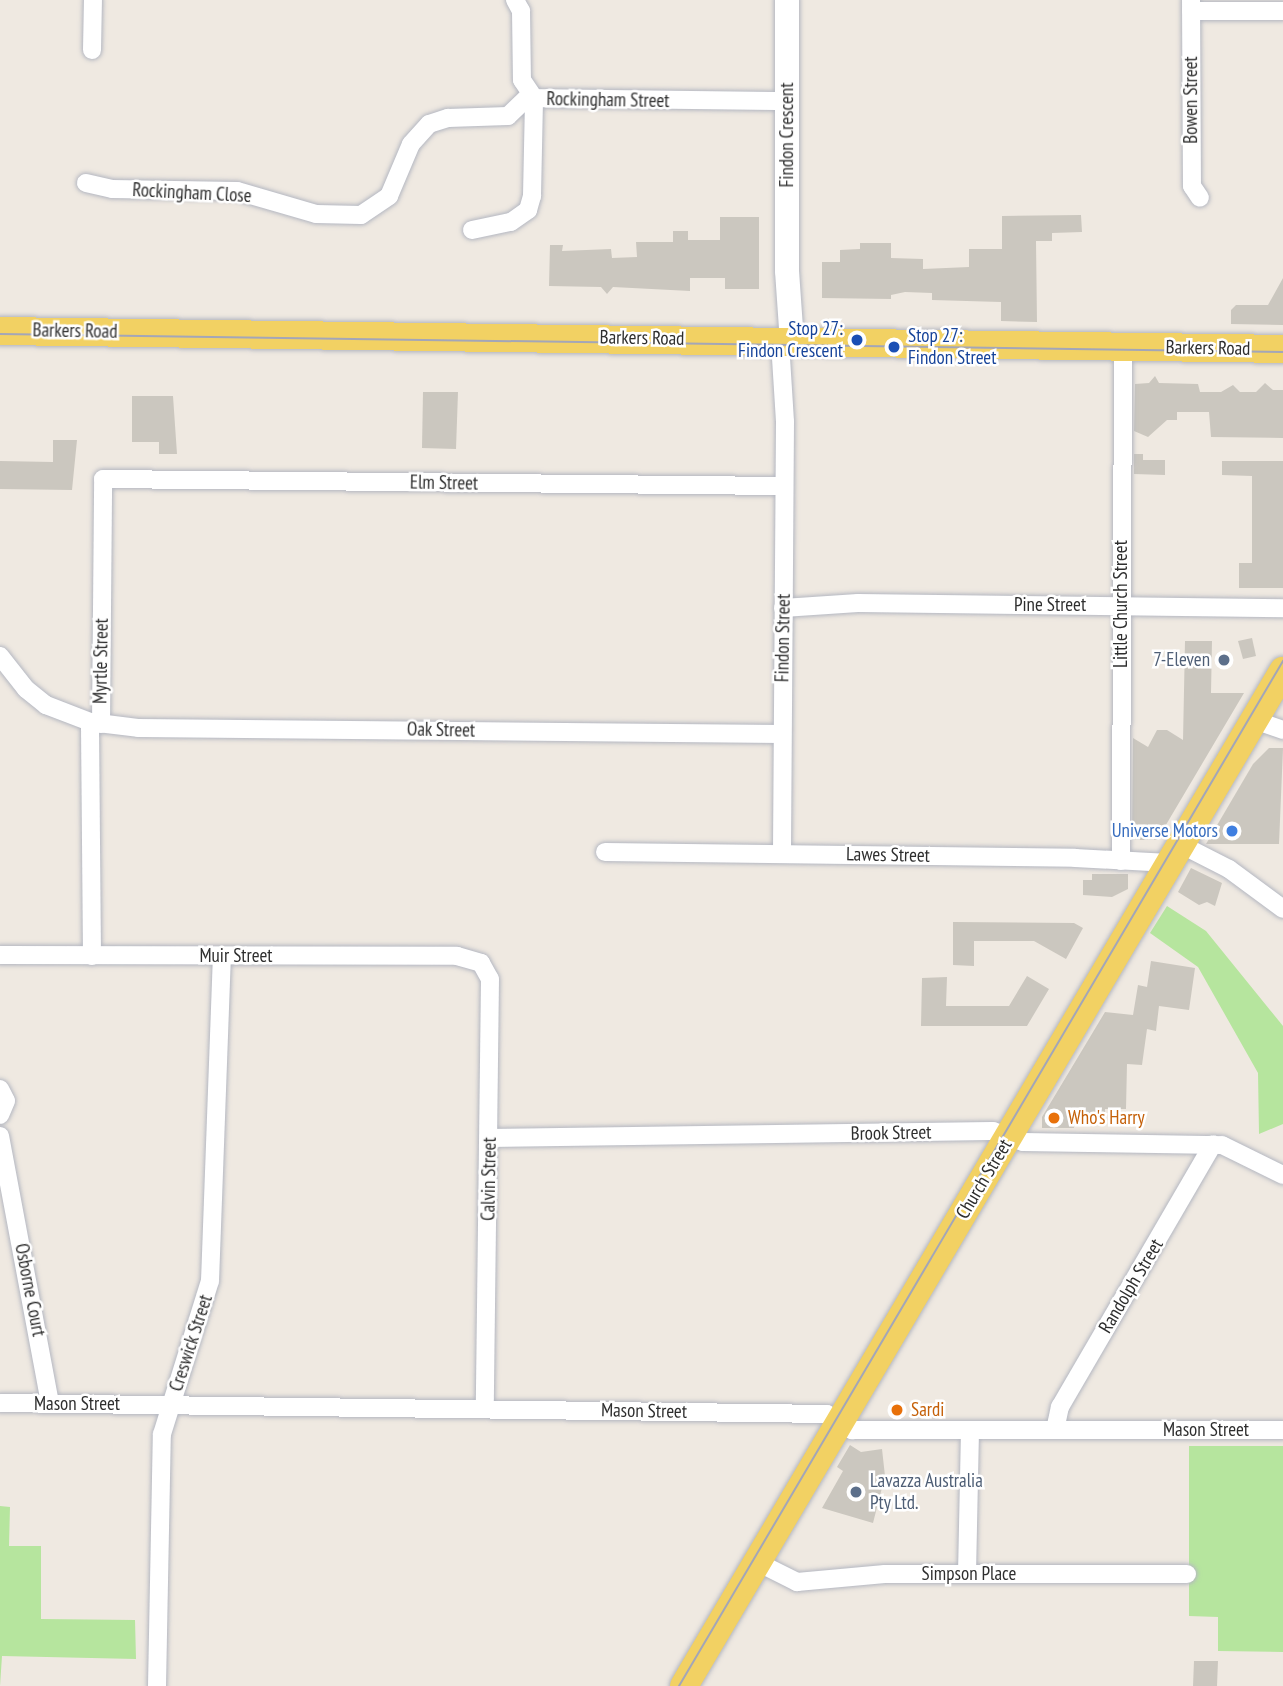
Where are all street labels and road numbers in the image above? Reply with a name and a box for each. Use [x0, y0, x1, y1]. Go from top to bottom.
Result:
street label: Bowen Street [1180, 56, 1202, 144]
street label: Findon Crescent [776, 83, 798, 187]
street label: Rockingham Street [546, 88, 670, 112]
street label: Rockingham Close [132, 178, 252, 208]
street label: Barkers Road [32, 319, 118, 343]
street label: Barkers Road [599, 326, 685, 350]
street label: Barkers Road [1165, 336, 1251, 360]
street label: Elm Street [410, 471, 478, 495]
street label: Little Church Street [1110, 540, 1132, 668]
street label: Findon Street [771, 594, 795, 682]
street label: Pine Street [1014, 594, 1086, 616]
street label: Myrtle Street [89, 618, 113, 704]
street label: Oak Street [406, 718, 476, 742]
street label: Lawes Street [846, 843, 930, 867]
street label: Muir Street [199, 945, 273, 967]
street label: Brook Street [850, 1121, 932, 1145]
street label: Church Street [951, 1135, 1017, 1223]
street label: Calvin Street [477, 1137, 501, 1221]
street label: Randolph Street [1094, 1235, 1168, 1337]
street label: Osborne Court [10, 1242, 50, 1338]
street label: Creswick Street [165, 1292, 217, 1394]
street label: Mason Street [34, 1393, 120, 1415]
street label: Mason Street [601, 1399, 687, 1423]
street label: Mason Street [1163, 1419, 1249, 1441]
street label: Simpson Place [922, 1563, 1016, 1585]

